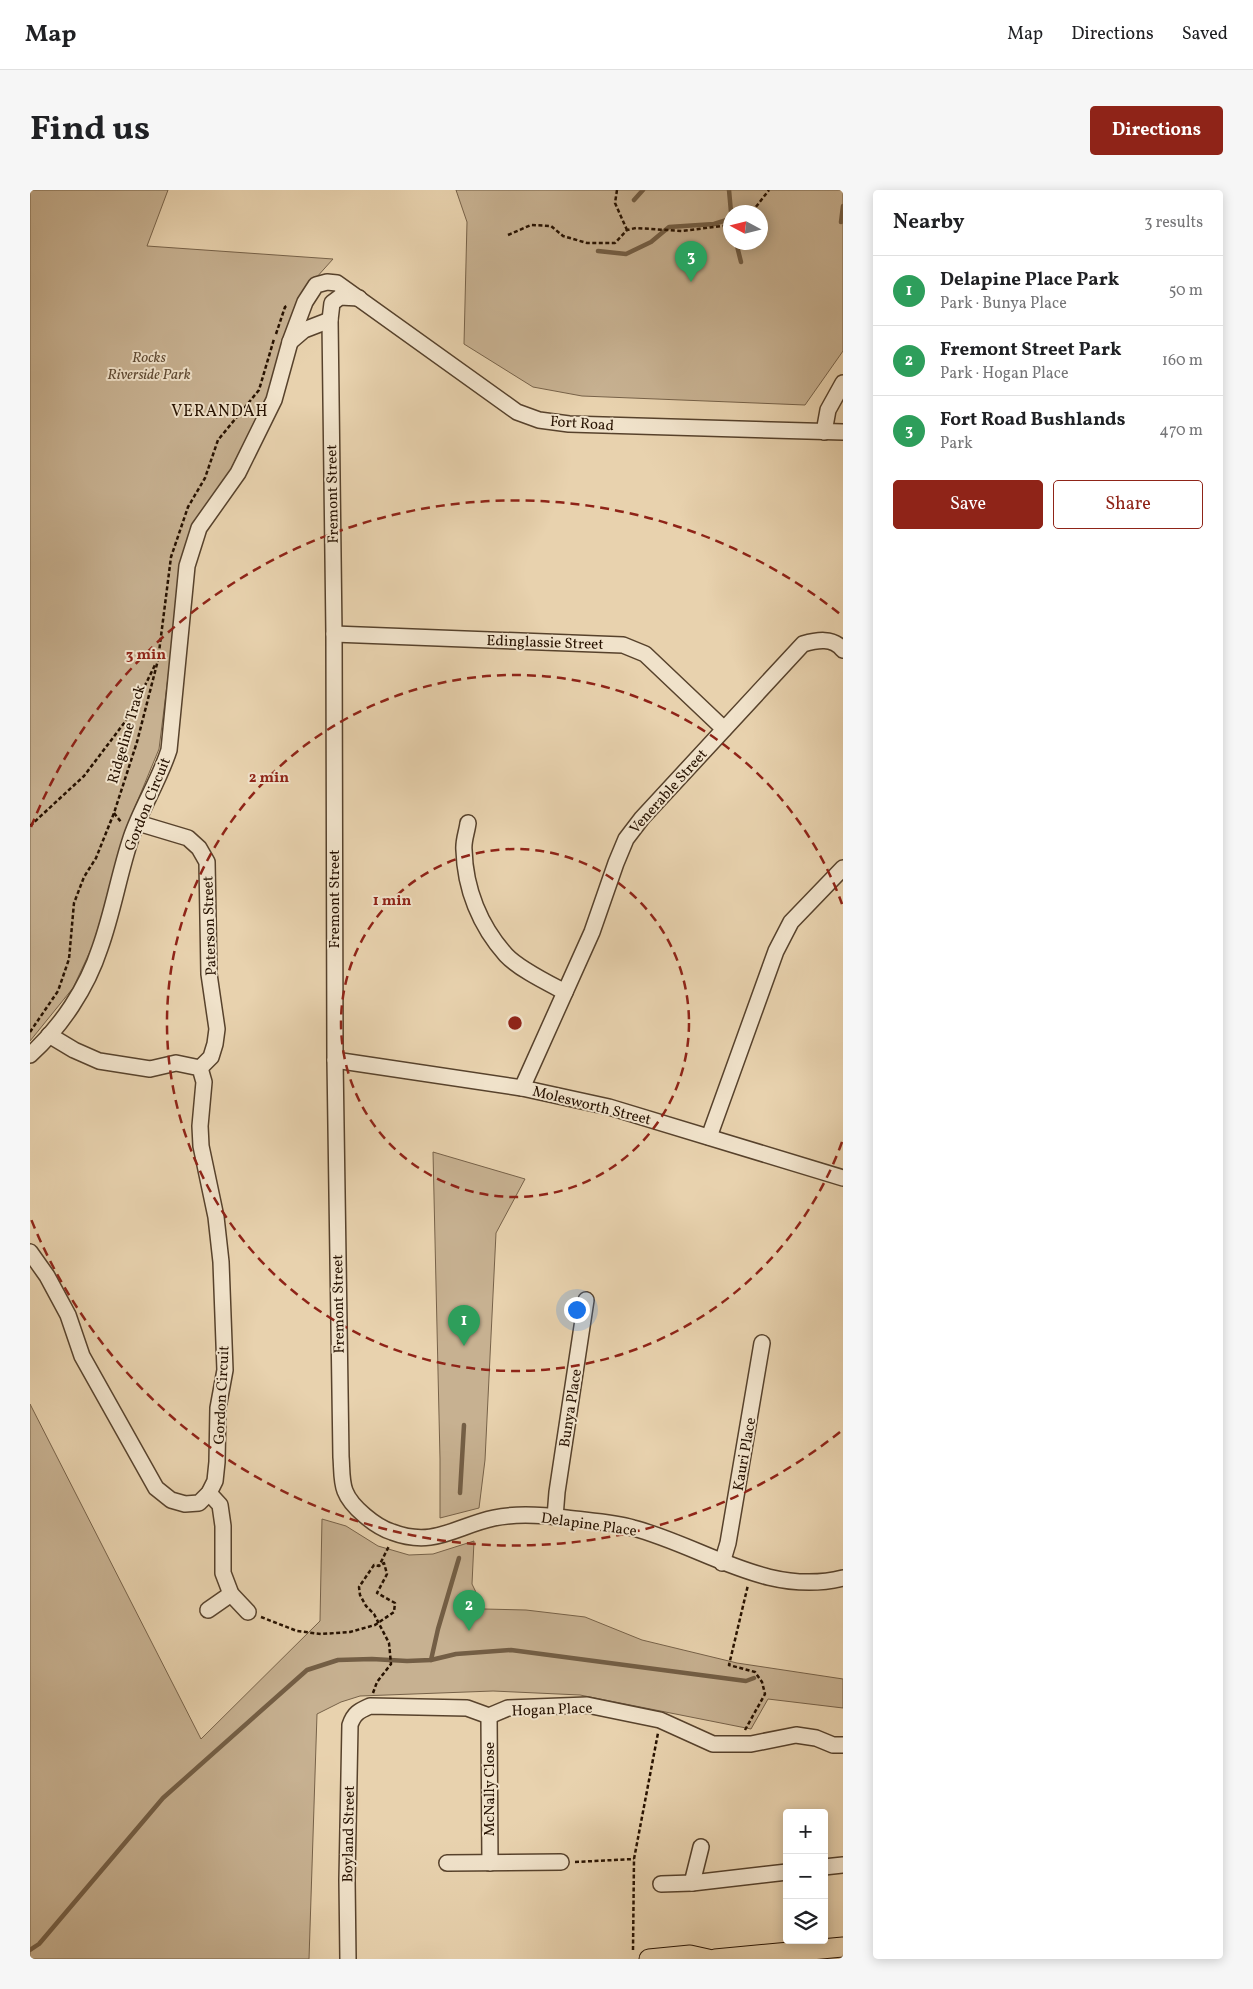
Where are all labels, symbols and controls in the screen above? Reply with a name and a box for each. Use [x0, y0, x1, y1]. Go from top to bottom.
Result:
text: Map [25, 18, 76, 52]
text: Map [1007, 22, 1043, 47]
text: Directions [1071, 22, 1154, 47]
text: Saved [1182, 22, 1228, 47]
text: Find us [30, 106, 150, 154]
button: Directions [1090, 106, 1223, 155]
north arrow [723, 205, 768, 250]
text: Nearby [893, 208, 964, 237]
text: 3 results [1144, 212, 1203, 234]
pin: 3 [675, 241, 707, 282]
text: Delapine Place Park [940, 267, 1119, 293]
text: 1 [906, 280, 912, 302]
text: 50 m [1169, 280, 1203, 302]
text: Park · Bunya Place [940, 293, 1067, 315]
text: Fremont Street Park [940, 337, 1122, 363]
park label: Rocks Riverside Park [107, 348, 191, 386]
text: 2 [905, 350, 913, 372]
text: 160 m [1162, 350, 1203, 372]
text: Park · Hogan Place [940, 363, 1068, 385]
district label: VERANDAH [171, 401, 269, 423]
text: Fort Road Bushlands [940, 407, 1125, 433]
street label: Fort Road [549, 412, 615, 437]
text: 3 [905, 420, 913, 442]
text: 470 m [1159, 420, 1203, 442]
text: Park [940, 433, 973, 455]
street label: Fremont Street [322, 444, 345, 544]
button: Save [893, 480, 1043, 529]
button: Share [1053, 480, 1203, 529]
street label: Edinglassie Street [486, 631, 604, 656]
text: 3 min [126, 645, 166, 666]
street label: Ridgeline Track [103, 682, 152, 786]
street label: Venerable Street [625, 745, 713, 839]
street label: Gordon Circuit [120, 755, 177, 854]
text: 2 min [249, 768, 289, 789]
street label: Fremont Street [325, 849, 346, 949]
street label: Paterson Street [198, 876, 223, 976]
text: 1 min [373, 891, 411, 912]
centre of rings [506, 1014, 524, 1032]
street label: Molesworth Street [530, 1082, 653, 1131]
street label: Fremont Street [328, 1254, 351, 1354]
your location [564, 1297, 590, 1323]
pin: 1 [448, 1305, 480, 1346]
street label: Gordon Circuit [209, 1345, 236, 1445]
street label: Bunya Place [555, 1367, 588, 1449]
street label: Kauri Place [729, 1416, 762, 1493]
street label: Delapine Place [539, 1508, 638, 1543]
pin: 2 [453, 1590, 485, 1631]
street label: Hogan Place [511, 1699, 593, 1722]
street label: McNally Close [480, 1742, 501, 1836]
street label: Boyland Street [338, 1785, 361, 1883]
map controls [783, 1809, 828, 1944]
button: + [783, 1809, 828, 1854]
button: − [783, 1854, 828, 1899]
button: layers [783, 1899, 828, 1944]

